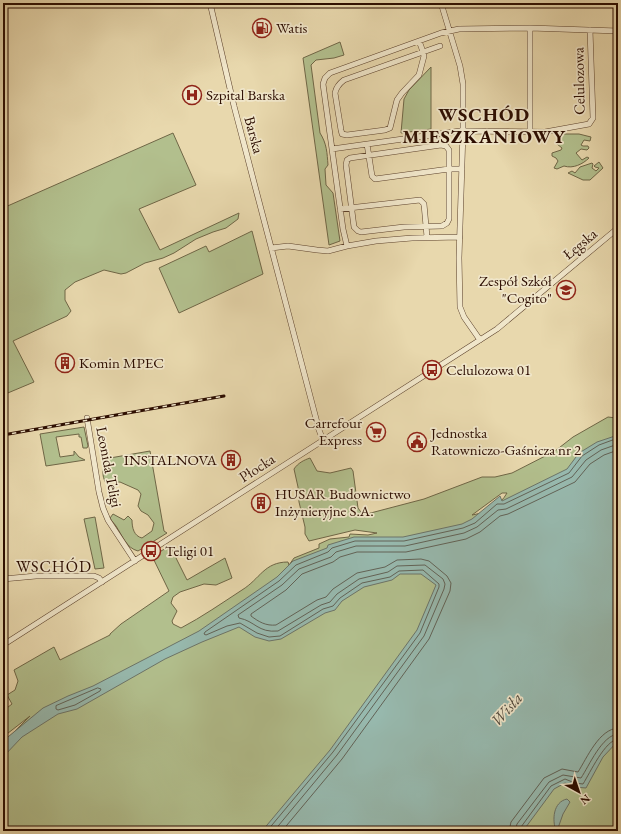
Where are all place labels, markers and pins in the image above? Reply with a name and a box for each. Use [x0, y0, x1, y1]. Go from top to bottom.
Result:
fuel station icon: Watis [251, 17, 273, 39]
place label: Watis [276, 18, 308, 37]
hospital icon: Szpital Barska [181, 84, 203, 106]
place label: Szpital Barska [206, 85, 285, 104]
place label: Zespół Szkół "Cogito" [479, 271, 552, 307]
school or university icon: Zespół Szkół "Cogito" [555, 279, 577, 301]
building icon: Komin MPEC [54, 352, 76, 374]
place label: Komin MPEC [79, 353, 164, 372]
bus stop icon: Celulozowa 01 [421, 359, 443, 381]
place label: Celulozowa 01 [446, 360, 531, 379]
place label: Carrefour Express [305, 413, 362, 449]
supermarket icon: Carrefour Express [365, 421, 387, 443]
place label: Jednostka Ratowniczo-Gaśnicza nr 2 [429, 423, 582, 459]
public building icon: Jednostka Ratowniczo-Gaśnicza nr 2 [406, 431, 428, 453]
building icon: INSTALNOVA [220, 449, 242, 471]
place label: INSTALNOVA [124, 450, 218, 469]
place label: HUSAR Budownictwo Inżynieryjne S.A. [275, 484, 411, 520]
building icon: HUSAR Budownictwo Inżynieryjne S.A. [250, 492, 272, 514]
bus stop icon: Teligi 01 [140, 540, 162, 562]
place label: Teligi 01 [165, 541, 214, 560]

